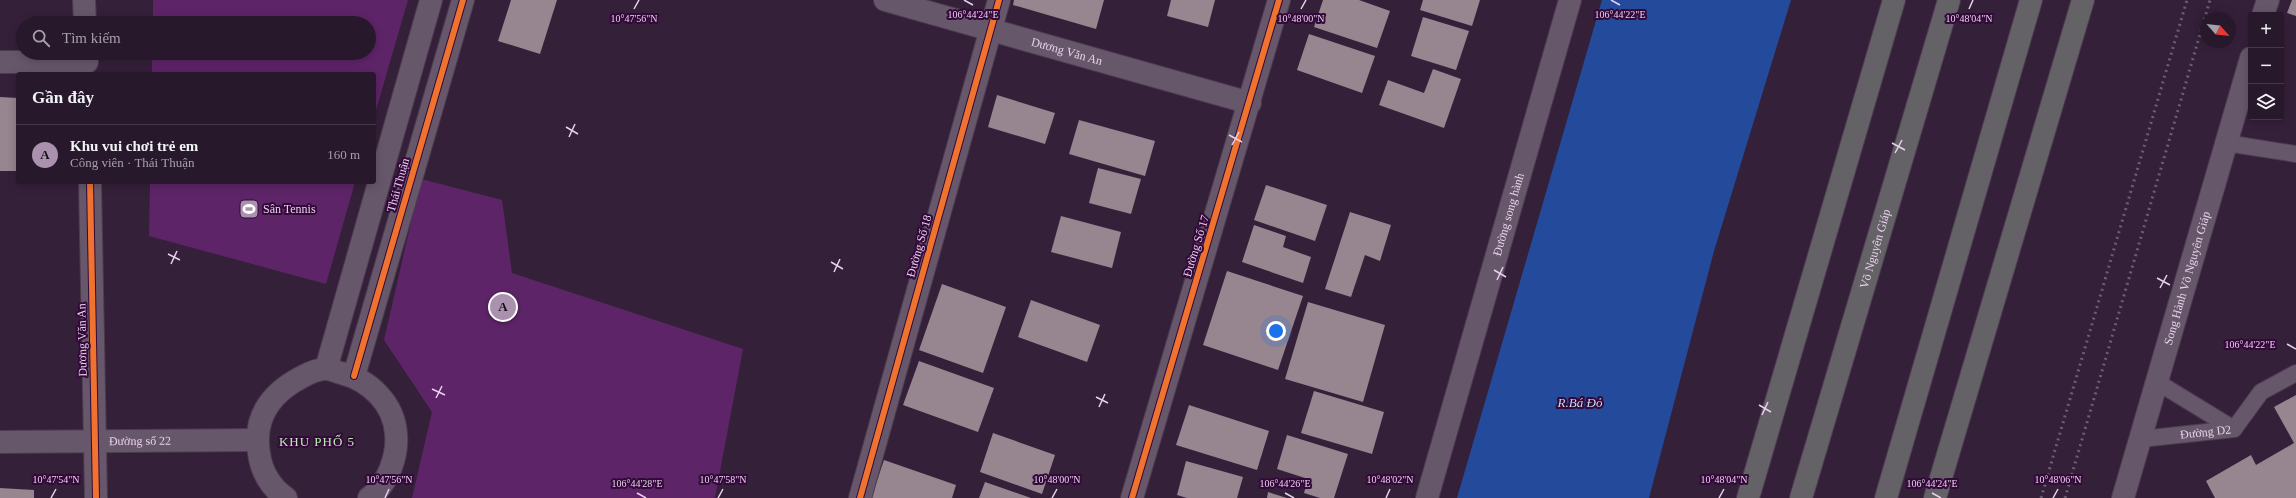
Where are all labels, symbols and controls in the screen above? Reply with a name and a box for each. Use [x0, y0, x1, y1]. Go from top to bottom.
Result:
text: 106°44'24"E [948, 9, 999, 20]
text: 106°44'22"E [1595, 9, 1646, 20]
north arrow [2200, 12, 2236, 48]
map controls [2248, 12, 2284, 120]
button: + [2248, 12, 2284, 48]
text: 10°47'56"N [610, 13, 658, 24]
text: 10°48'00"N [1277, 13, 1325, 24]
text: 10°48'04"N [1945, 13, 1993, 24]
search box [16, 16, 376, 60]
icon: search [30, 27, 52, 49]
text: Tìm kiếm [62, 30, 121, 46]
street label: Dương Văn An [1030, 35, 1104, 68]
button: − [2248, 48, 2284, 84]
button: layers [2248, 84, 2284, 120]
text: Gần đây [32, 88, 94, 107]
text: Khu vui chơi trẻ em [70, 138, 198, 154]
text: A [40, 147, 50, 162]
text: 160 m [327, 147, 360, 162]
text: Công viên · Thái Thuận [70, 155, 194, 170]
street label: Thái Thuận [384, 156, 412, 214]
street label: Đường song hành [1490, 171, 1527, 258]
sports icon: Sân Tennis [238, 198, 260, 220]
place label: Sân Tennis [263, 202, 316, 216]
street label: Võ Nguyên Giáp [1857, 207, 1893, 290]
street label: Song Hành Võ Nguyên Giáp [2161, 210, 2213, 347]
street label: Đường Số 18 [903, 213, 935, 279]
street label: Đường Số 17 [1180, 213, 1212, 279]
pin: A [490, 292, 516, 322]
street label: Dương Văn An [74, 303, 90, 377]
your location [1266, 321, 1286, 341]
text: 106°44'22"E [2225, 339, 2276, 350]
water label: R.Bá Đỏ [1557, 395, 1603, 410]
street label: Đường D2 [2179, 422, 2232, 442]
street label: Đường số 22 [109, 434, 171, 448]
district label: KHU PHỐ 5 [279, 434, 355, 449]
text: 10°47'54"N [32, 474, 80, 485]
text: 10°47'56"N [365, 474, 413, 485]
text: 10°47'58"N [699, 474, 747, 485]
text: 10°48'00"N [1033, 474, 1081, 485]
text: 10°48'02"N [1366, 474, 1414, 485]
text: 10°48'04"N [1700, 474, 1748, 485]
text: 10°48'06"N [2034, 474, 2082, 485]
text: 106°44'28"E [612, 478, 663, 489]
text: 106°44'26"E [1260, 478, 1311, 489]
text: 106°44'24"E [1907, 478, 1958, 489]

